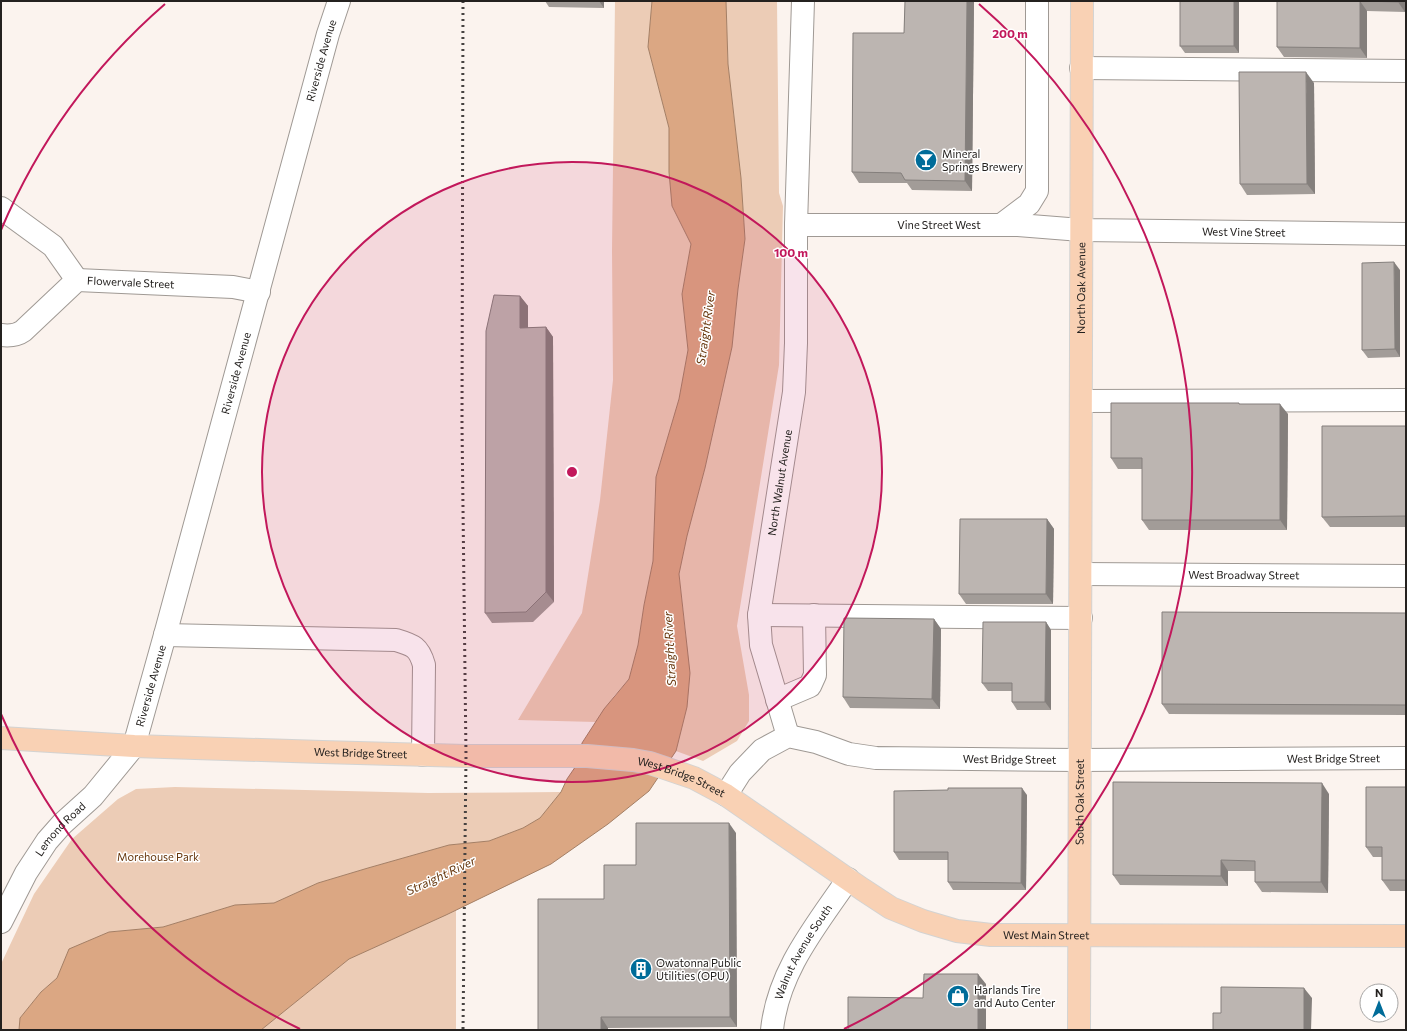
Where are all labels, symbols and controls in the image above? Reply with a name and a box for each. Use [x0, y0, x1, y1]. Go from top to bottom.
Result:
street label: Riverside Avenue [303, 17, 338, 103]
text: 200 m [992, 26, 1028, 40]
bar icon: Mineral Springs Brewery [913, 147, 939, 173]
place label: Mineral Springs Brewery [942, 147, 1023, 173]
street label: Vine Street West [897, 218, 981, 231]
street label: West Vine Street [1202, 224, 1286, 239]
street label: North Oak Avenue [1074, 242, 1087, 334]
text: 100 m [774, 245, 808, 259]
street label: Flowervale Street [87, 273, 175, 290]
water label: Straight River [693, 289, 717, 366]
street label: Riverside Avenue [218, 330, 253, 415]
street label: North Walnut Avenue [765, 428, 794, 537]
centre of rings [565, 465, 579, 479]
street label: West Broadway Street [1188, 568, 1300, 581]
water label: Straight River [660, 610, 678, 687]
street label: Riverside Avenue [133, 643, 168, 728]
street label: West Bridge Street [314, 745, 408, 760]
street label: West Bridge Street [1287, 751, 1381, 765]
street label: West Bridge Street [963, 752, 1057, 766]
street label: West Bridge Street [637, 754, 728, 800]
street label: South Oak Street [1073, 758, 1086, 845]
street label: Lemond Road [32, 799, 88, 858]
park label: Morehouse Park [117, 850, 199, 863]
water label: Straight River [404, 852, 478, 897]
street label: Walnut Avenue South [771, 902, 834, 1001]
street label: West Main Street [1003, 928, 1090, 941]
building icon: Owatonna Public Utilities (OPU) [628, 956, 654, 982]
place label: Owatonna Public Utilities (OPU) [656, 956, 742, 982]
shop icon: Harlands Tire and Auto Center [945, 983, 971, 1009]
place label: Harlands Tire and Auto Center [974, 983, 1056, 1009]
north arrow [1359, 983, 1399, 1023]
text: N [1375, 986, 1383, 999]

